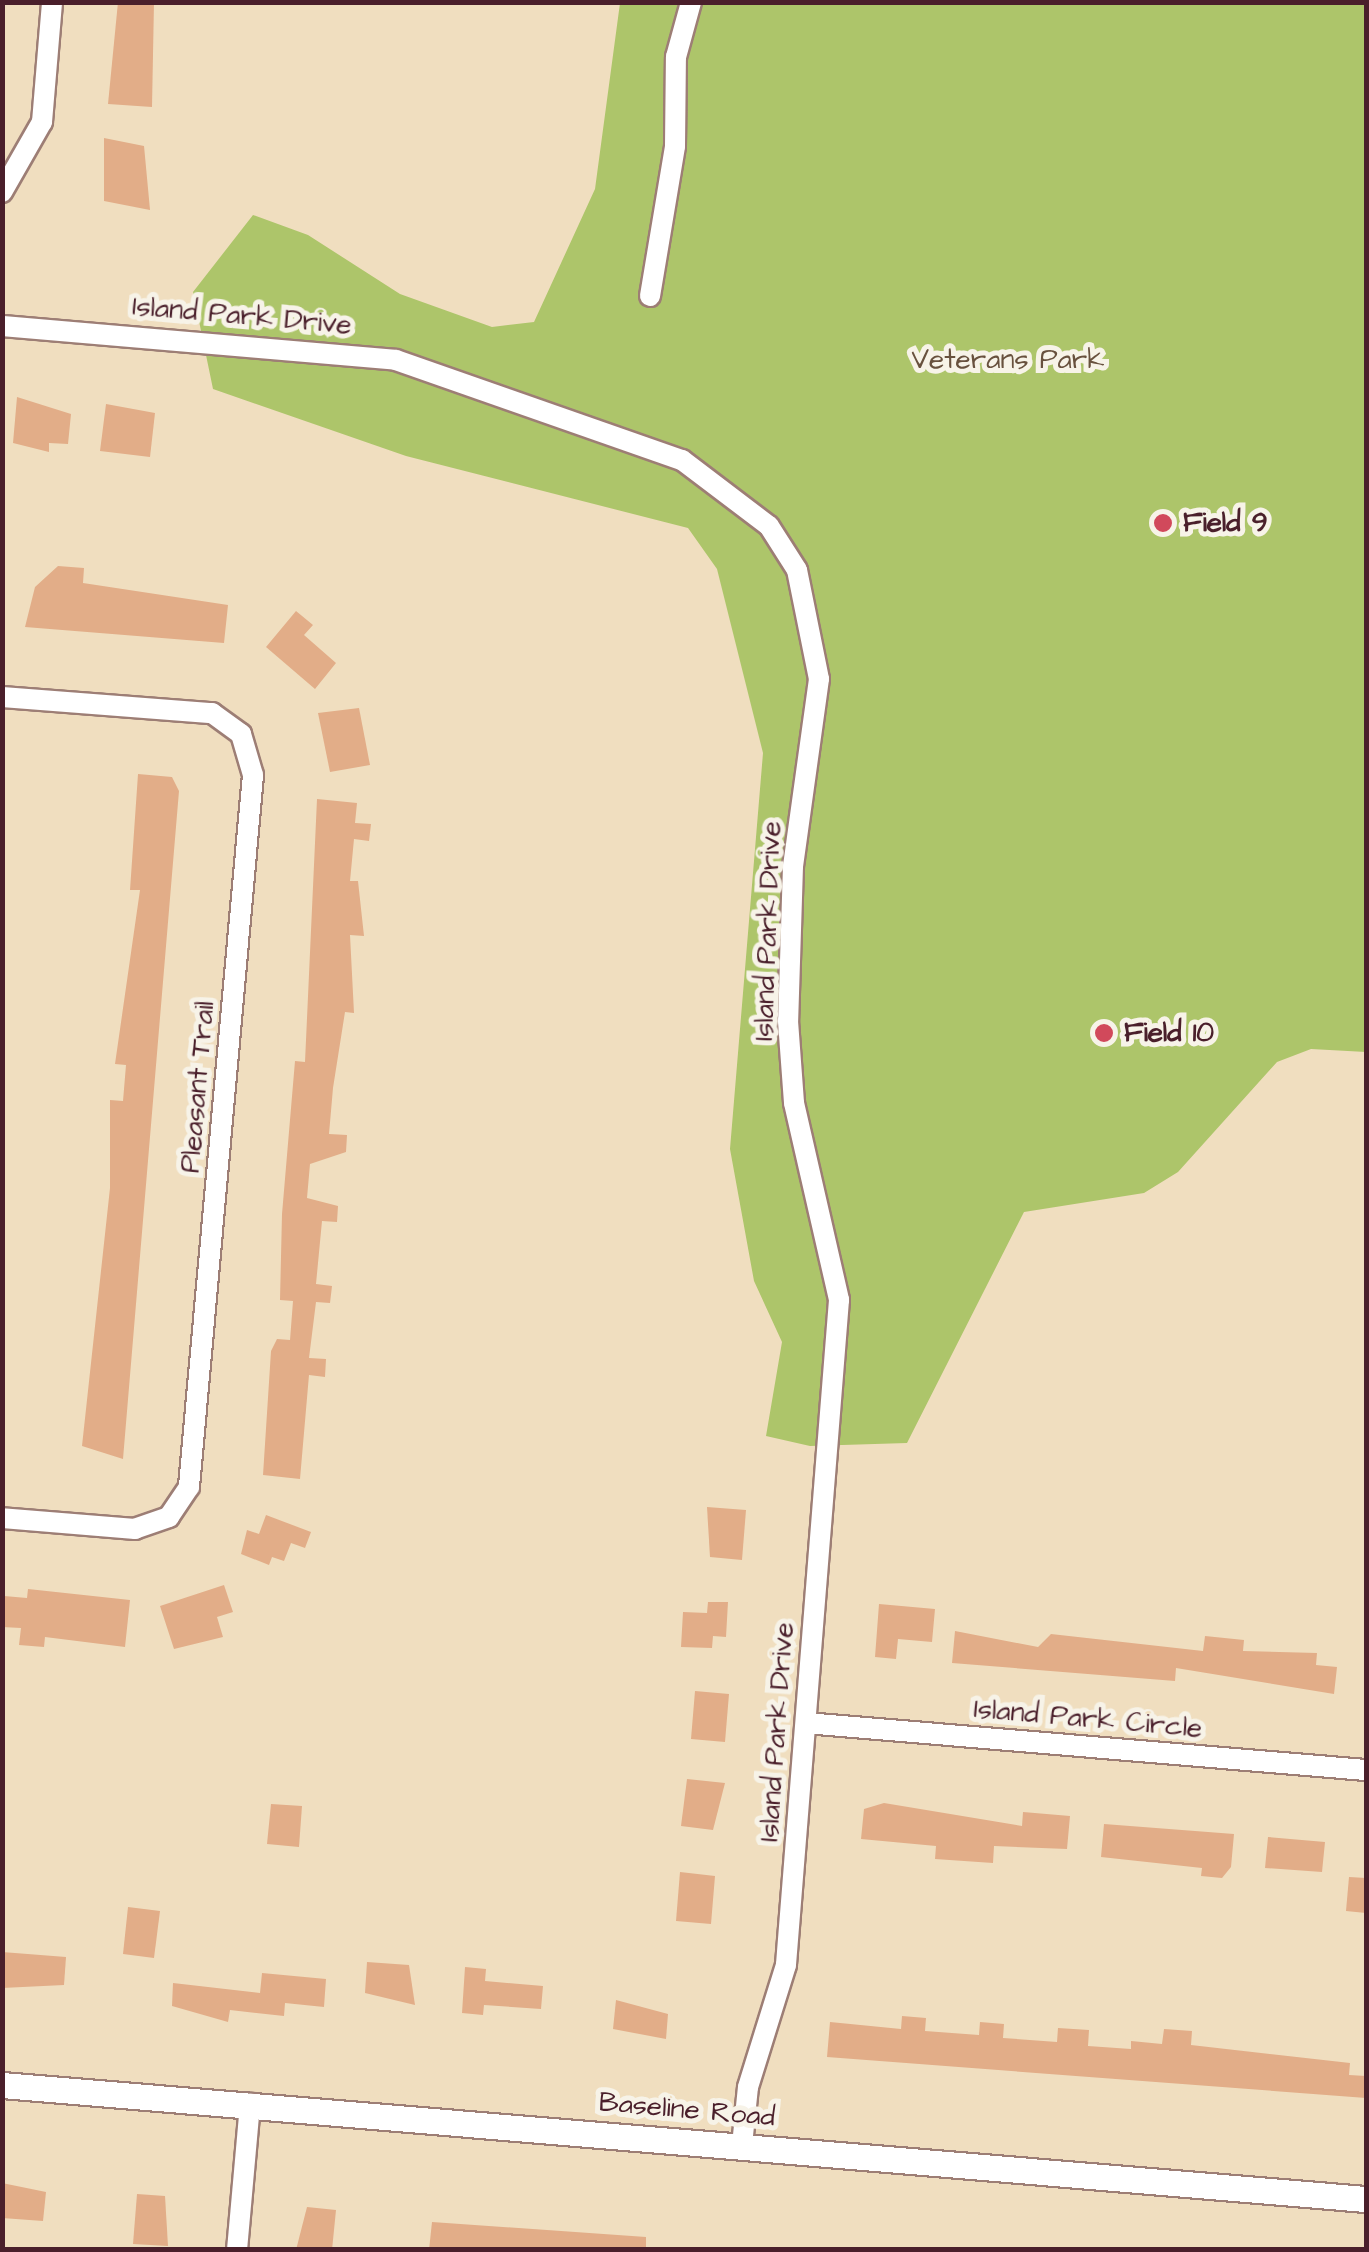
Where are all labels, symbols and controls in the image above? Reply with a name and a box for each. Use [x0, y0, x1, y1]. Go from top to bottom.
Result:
street label: Island Park Drive [131, 290, 353, 342]
park label: Veterans Park [912, 343, 1104, 377]
place label: Field 9 [1183, 506, 1268, 540]
marker: Field 9 [1152, 512, 1174, 534]
street label: Island Park Drive [747, 820, 789, 1042]
street label: Pleasant Trail [174, 1000, 222, 1174]
place label: Field 10 [1124, 1016, 1214, 1050]
marker: Field 10 [1093, 1022, 1115, 1044]
street label: Island Park Drive [753, 1621, 801, 1843]
street label: Island Park Circle [972, 1692, 1204, 1746]
street label: Baseline Road [598, 2086, 776, 2134]

